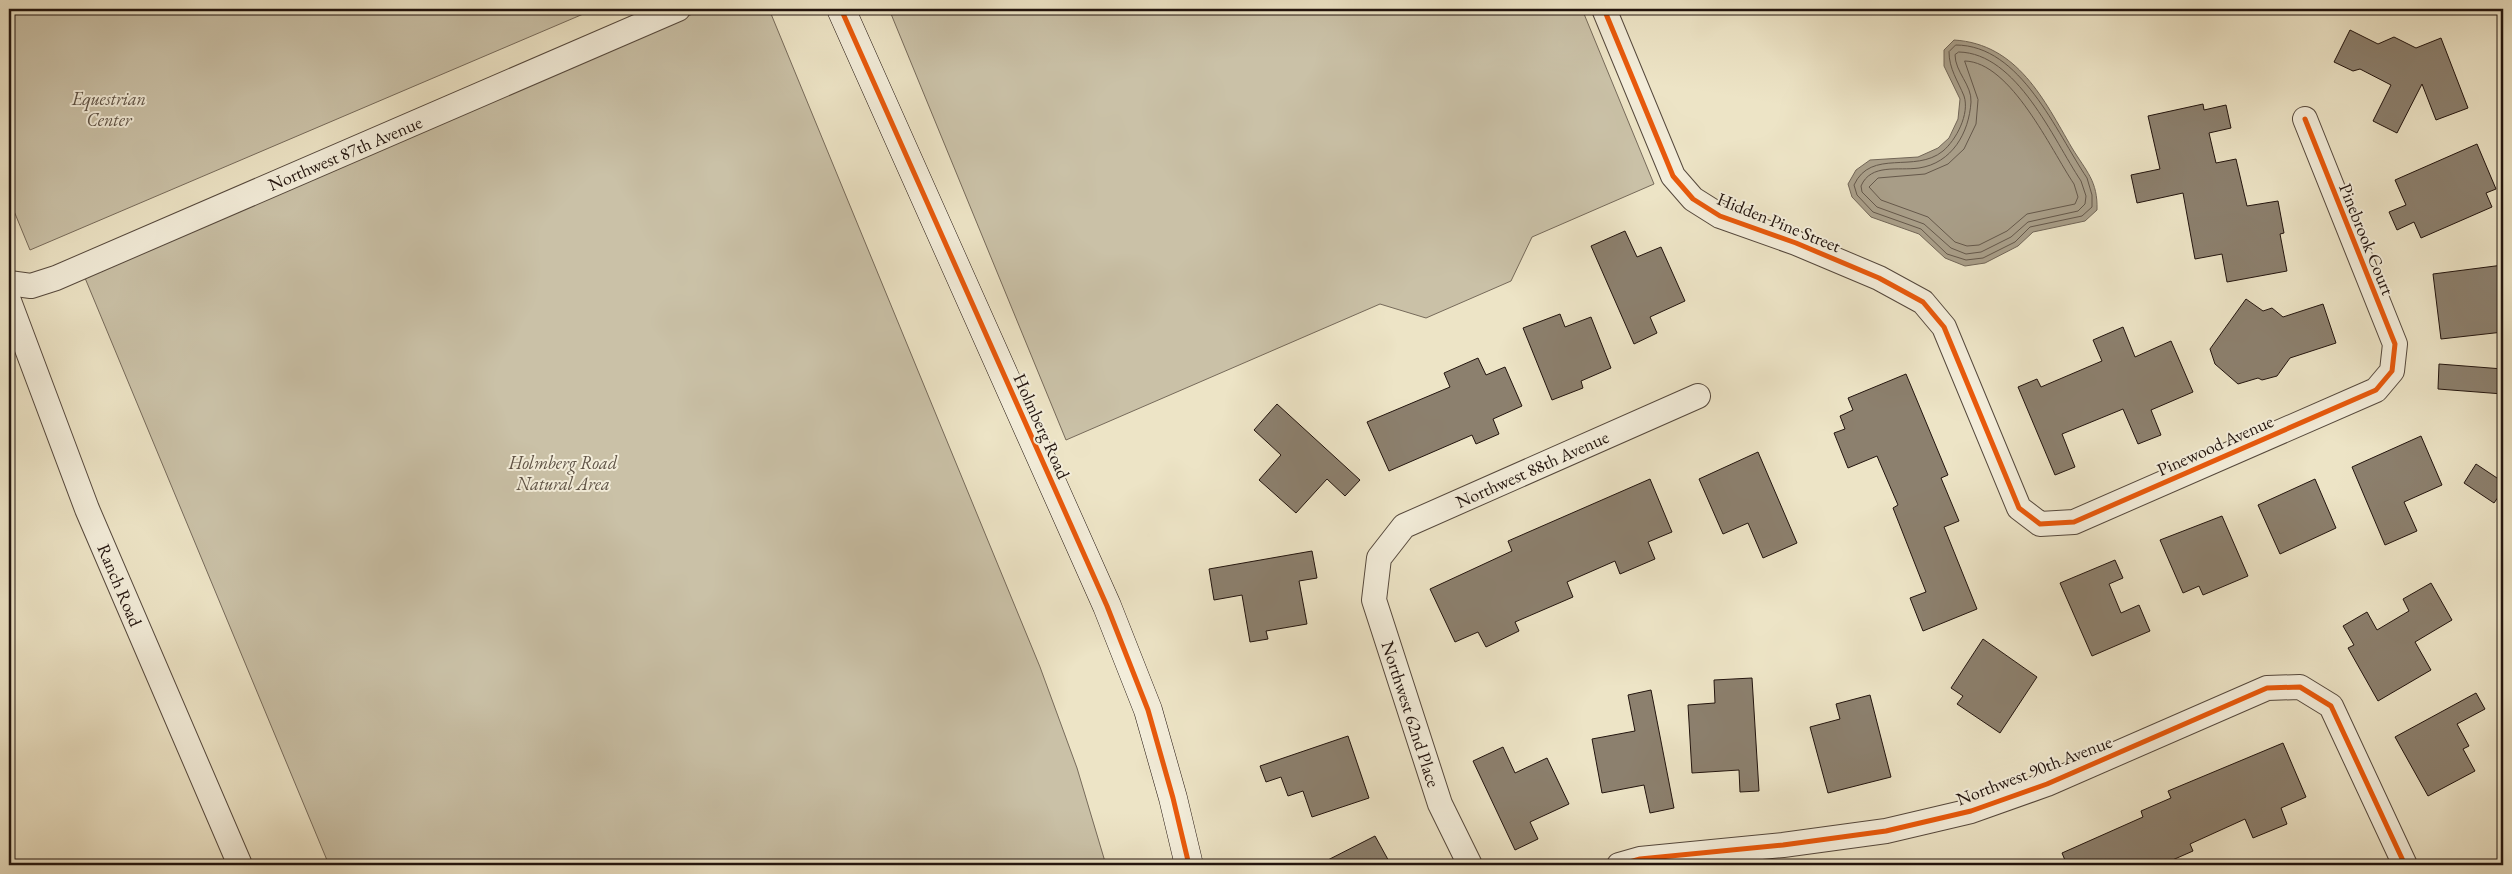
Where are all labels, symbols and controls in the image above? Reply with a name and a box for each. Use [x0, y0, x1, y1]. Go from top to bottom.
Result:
park label: Equestrian Center [71, 87, 146, 131]
street label: Northwest 87th Avenue [265, 110, 425, 196]
street label: Pinebrook Court [2334, 180, 2400, 299]
street label: Hidden Pine Street [1714, 187, 1845, 257]
street label: Holmberg Road [1009, 370, 1076, 483]
street label: Pinewood Avenue [2153, 409, 2277, 481]
street label: Northwest 88th Avenue [1452, 425, 1612, 513]
park label: Holmberg Road Natural Area [508, 451, 618, 495]
street label: Ranch Road [92, 540, 148, 631]
street label: Northwest 62nd Place [1376, 638, 1446, 790]
street label: Northwest 90th Avenue [1953, 730, 2115, 810]

